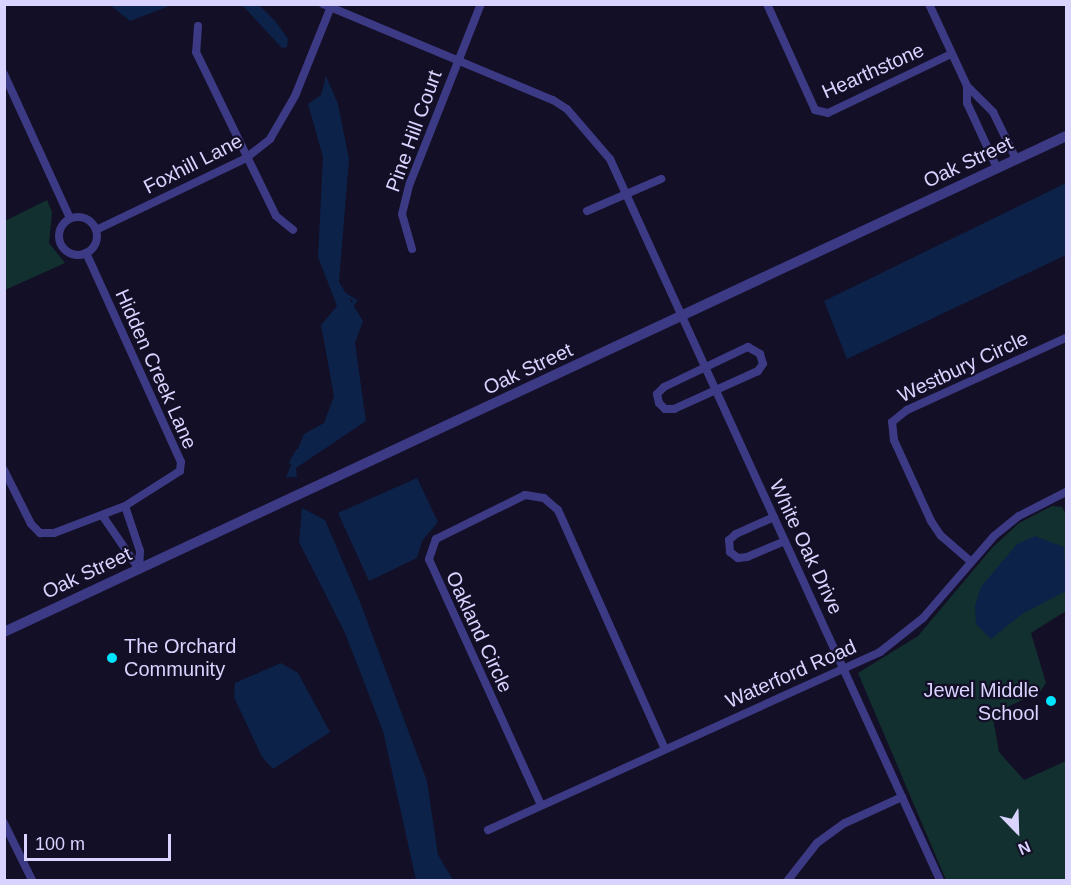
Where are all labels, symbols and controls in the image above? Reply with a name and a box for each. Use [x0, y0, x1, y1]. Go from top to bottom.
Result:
street label: Hearthstone [818, 38, 928, 104]
street label: Pine Hill Court [381, 67, 447, 195]
street label: Foxhill Lane [140, 129, 246, 199]
street label: Oak Street [920, 131, 1016, 193]
street label: Hidden Creek Lane [110, 285, 202, 453]
street label: Westbury Circle [894, 326, 1032, 408]
street label: Oak Street [480, 338, 576, 400]
street label: White Oak Drive [764, 476, 848, 618]
street label: Oak Street [39, 542, 135, 604]
street label: Oakland Circle [440, 567, 518, 697]
place label: The Orchard Community [124, 634, 236, 681]
street label: Waterford Road [722, 634, 860, 714]
marker: The Orchard Community [105, 651, 119, 665]
place label: Jewel Middle School [923, 678, 1039, 725]
marker: Jewel Middle School [1044, 694, 1058, 708]
north arrow [987, 801, 1047, 861]
scale bar [27, 822, 174, 860]
text: 100 m [35, 834, 85, 854]
text: N [1016, 838, 1033, 858]

